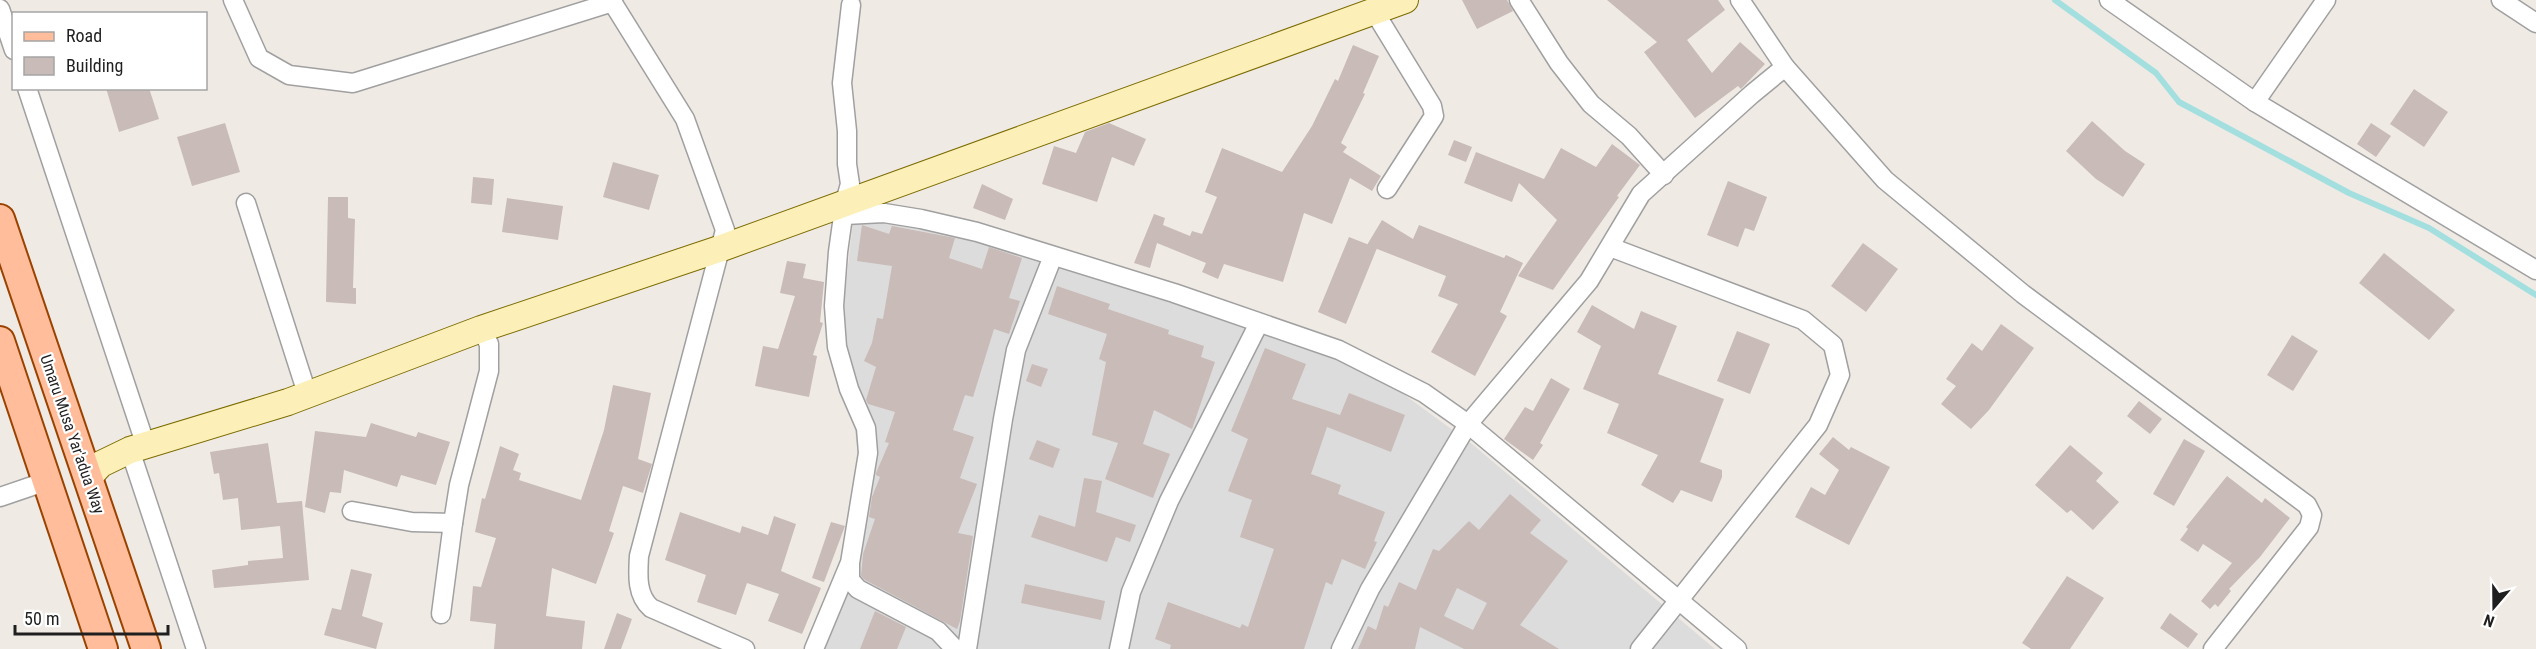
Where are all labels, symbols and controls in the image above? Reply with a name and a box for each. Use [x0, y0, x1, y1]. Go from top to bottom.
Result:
legend [12, 12, 207, 90]
text: Road [66, 25, 102, 46]
text: Building [66, 55, 123, 76]
street label: Umaru Musa Yar'adua Way [36, 352, 109, 517]
north arrow [2464, 577, 2524, 637]
scale bar [15, 598, 168, 636]
text: 50 m [24, 608, 59, 629]
text: N [2481, 610, 2497, 631]

